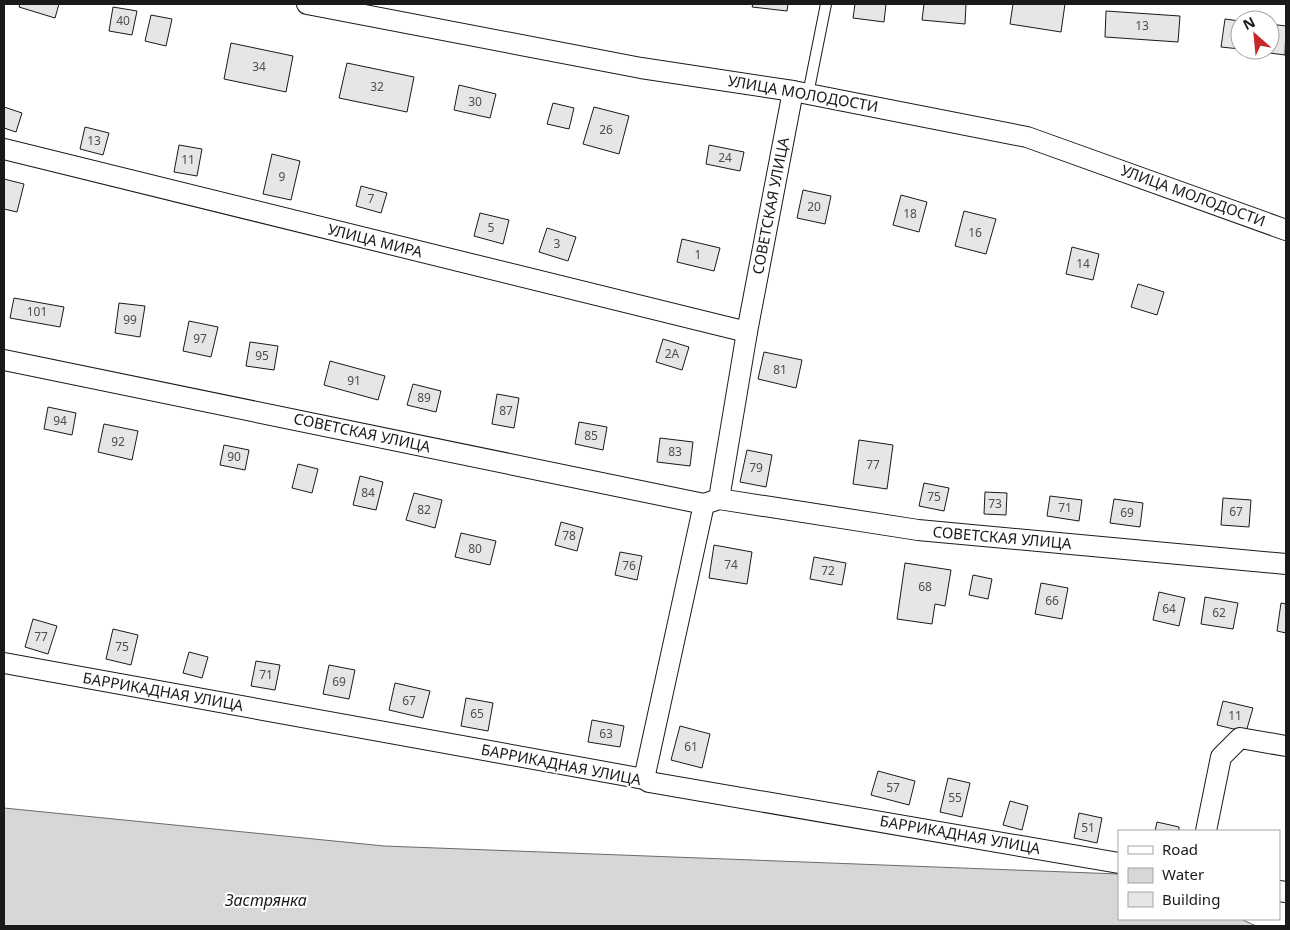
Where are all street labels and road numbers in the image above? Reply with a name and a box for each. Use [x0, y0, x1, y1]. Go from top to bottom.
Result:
street label: УЛИЦА МОЛОДОСТИ [726, 70, 880, 116]
street label: СОВЕТСКАЯ УЛИЦА [747, 135, 793, 276]
street label: УЛИЦА МОЛОДОСТИ [1118, 160, 1268, 231]
street label: УЛИЦА МИРА [326, 219, 425, 262]
street label: СОВЕТСКАЯ УЛИЦА [292, 408, 433, 456]
street label: СОВЕТСКАЯ УЛИЦА [932, 521, 1073, 553]
street label: БАРРИКАДНАЯ УЛИЦА [81, 667, 245, 715]
street label: БАРРИКАДНАЯ УЛИЦА [479, 739, 643, 789]
street label: БАРРИКАДНАЯ УЛИЦА [878, 810, 1042, 858]

